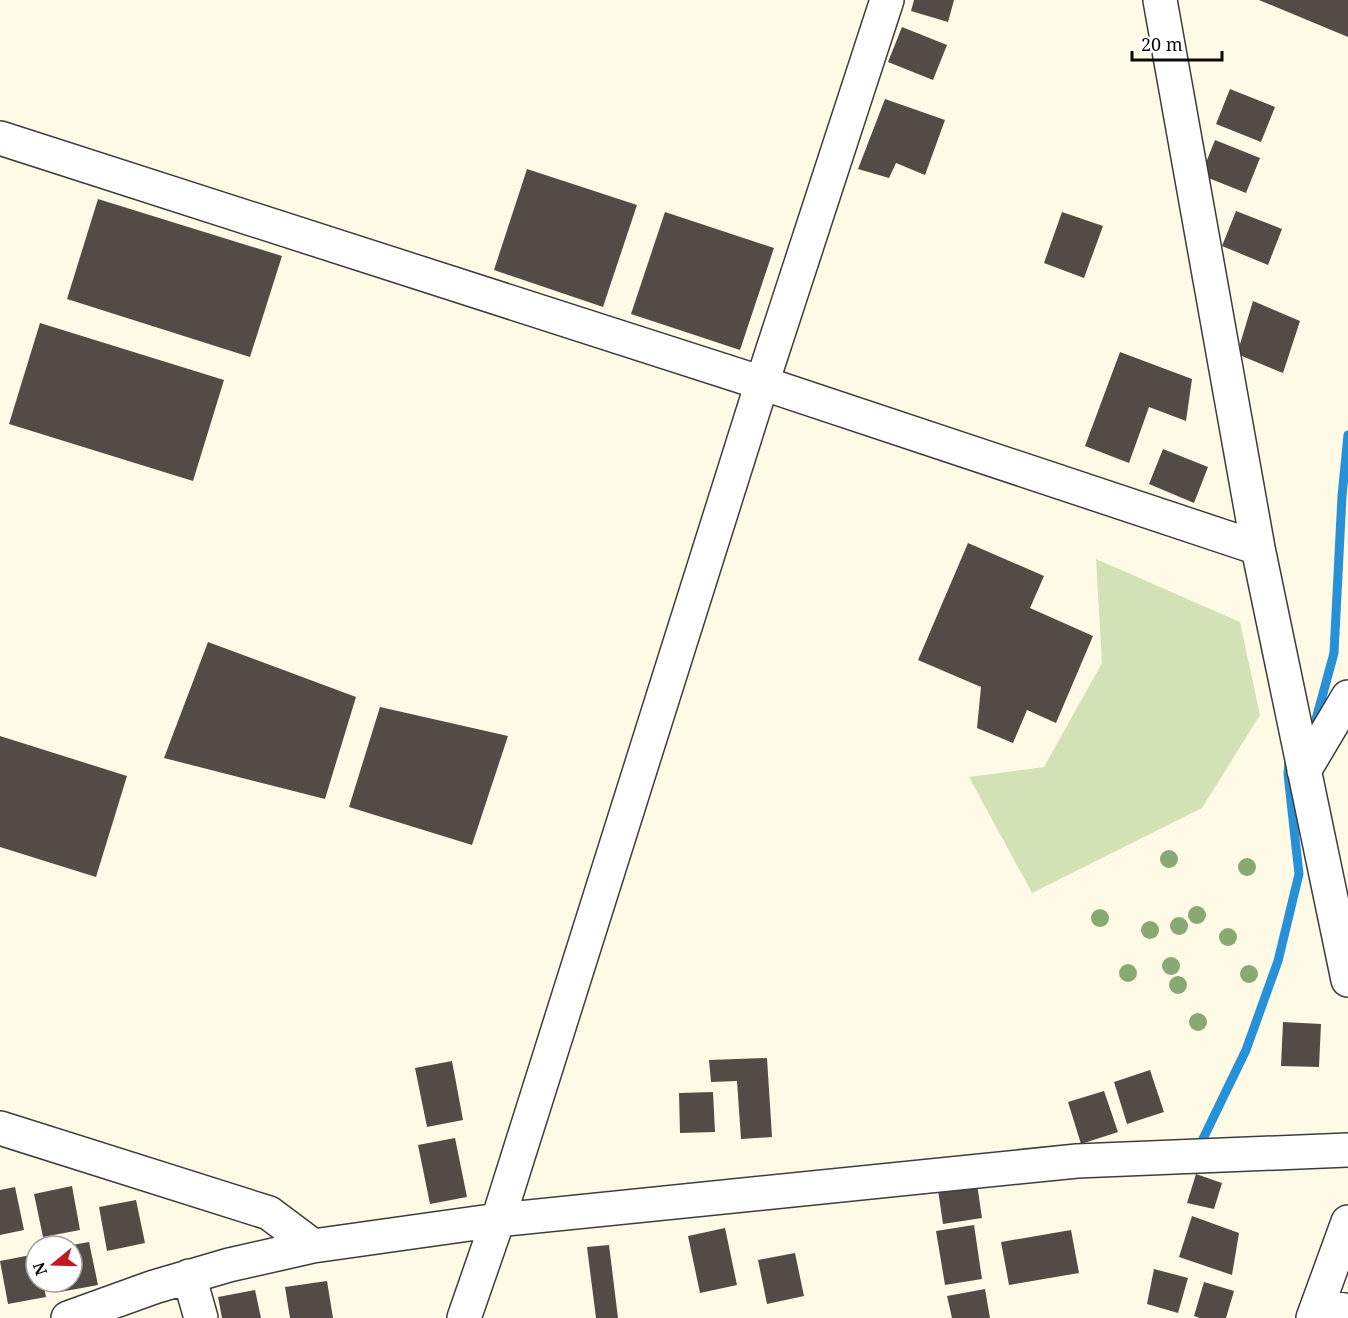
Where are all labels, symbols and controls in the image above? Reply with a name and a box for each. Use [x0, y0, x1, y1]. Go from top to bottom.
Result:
scale bar [1132, 24, 1222, 62]
text: 20 m [1141, 32, 1183, 56]
north arrow [24, 1234, 84, 1294]
text: N [27, 1259, 52, 1278]

